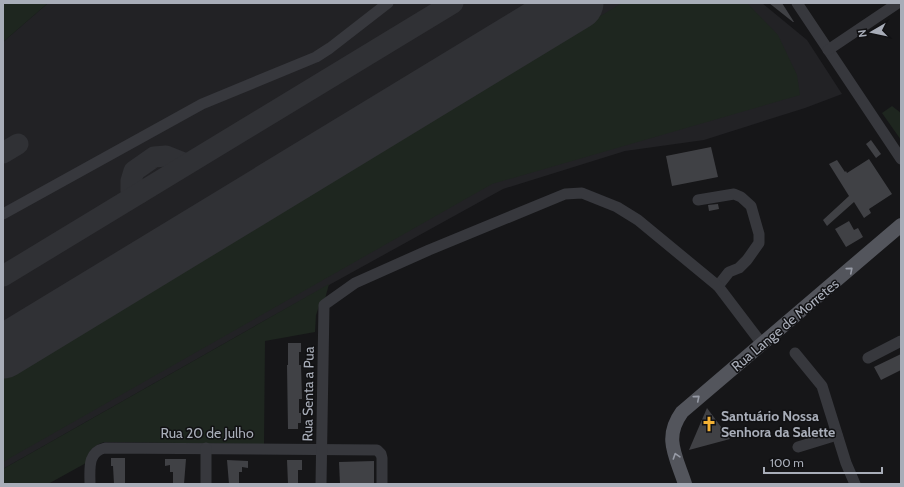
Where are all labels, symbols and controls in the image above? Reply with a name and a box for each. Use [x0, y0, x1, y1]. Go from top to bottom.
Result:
north arrow [852, 12, 892, 52]
text: N [855, 29, 870, 39]
one-way arrow [846, 267, 853, 274]
street label: Rua Lange de Morretes [728, 275, 843, 375]
street label: Rua Senta a Pua [298, 346, 318, 442]
one-way arrow [693, 396, 700, 403]
place label: Santuário Nossa Senhora da Salette [721, 407, 835, 441]
church icon: Santuário Nossa Senhora da Salette [700, 415, 718, 433]
street label: Rua 20 de Julho [160, 424, 254, 442]
scale bar [764, 449, 882, 475]
one-way arrow [672, 453, 681, 460]
text: 100 m [770, 455, 804, 470]

